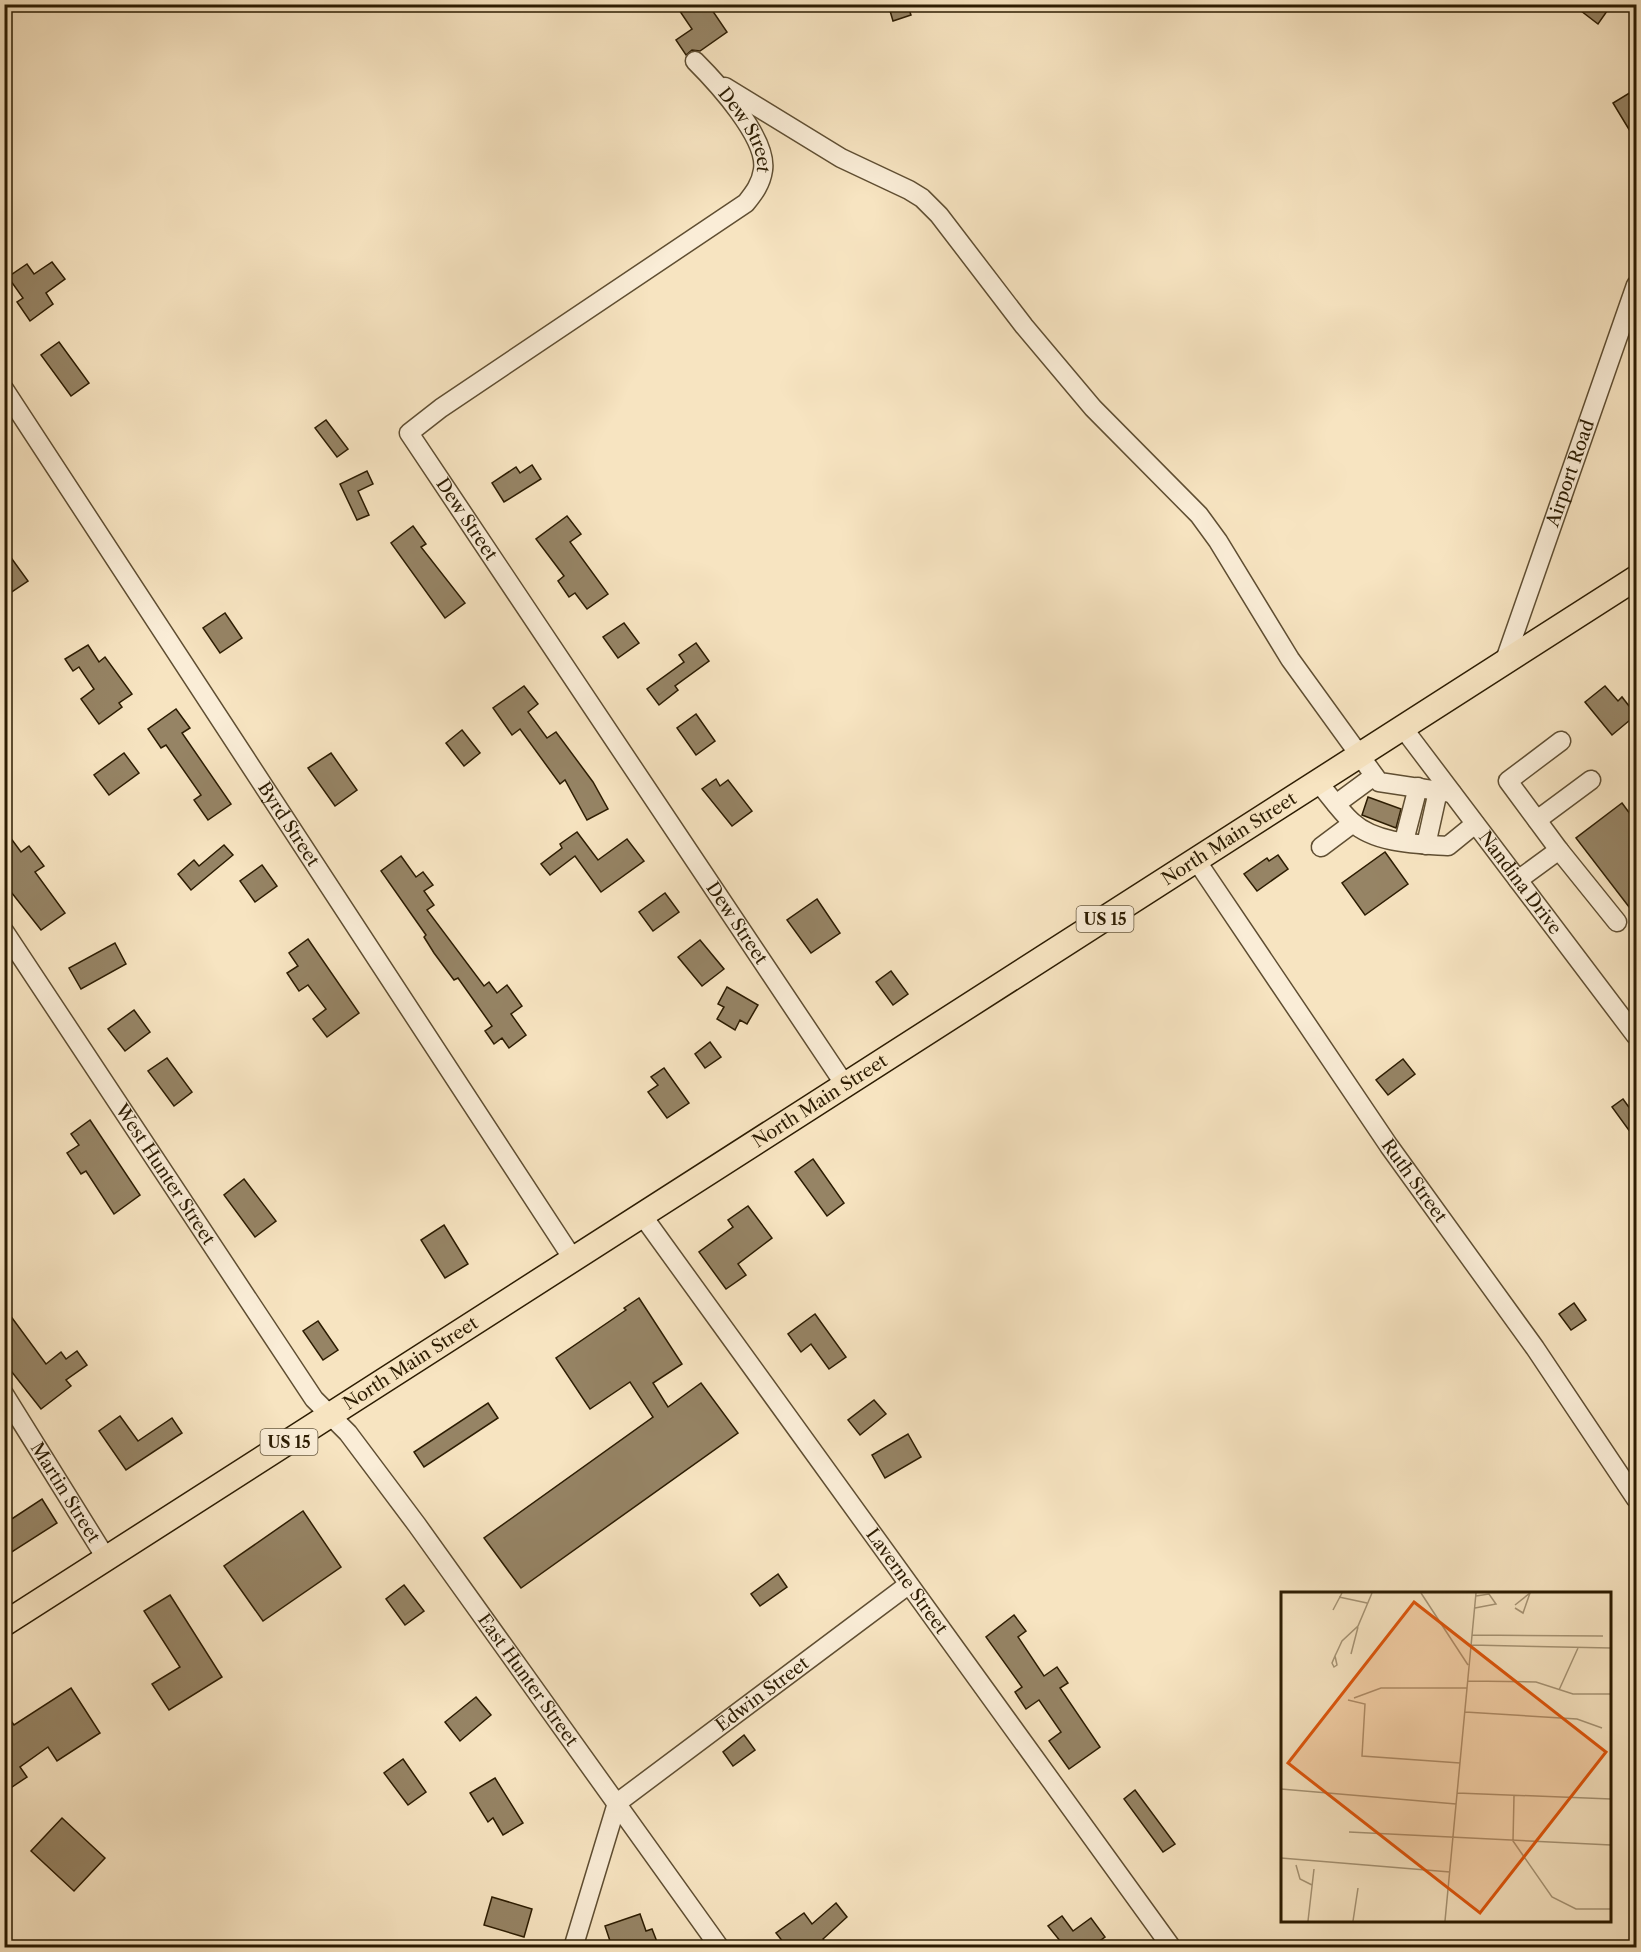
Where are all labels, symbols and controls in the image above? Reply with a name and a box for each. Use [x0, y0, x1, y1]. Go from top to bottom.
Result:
street label: Dew Street [713, 83, 775, 175]
street label: Airport Road [1541, 417, 1599, 531]
street label: Dew Street [431, 474, 502, 565]
street label: Byrd Street [253, 778, 325, 871]
street label: North Main Street [1157, 787, 1301, 890]
street label: Nandina Drive [1474, 827, 1566, 939]
street label: Dew Street [701, 878, 773, 969]
road number: US 15 [1076, 906, 1134, 932]
street label: North Main Street [748, 1050, 892, 1152]
street label: West Hunter Street [110, 1099, 220, 1250]
street label: Ruth Street [1377, 1135, 1452, 1227]
street label: North Main Street [339, 1312, 483, 1415]
road number: US 15 [260, 1429, 318, 1455]
street label: Martin Street [26, 1438, 105, 1547]
street label: Laverne Street [861, 1524, 953, 1639]
inset map [1281, 1592, 1611, 1922]
street label: East Hunter Street [473, 1609, 583, 1751]
street label: Edwin Street [711, 1652, 814, 1736]

